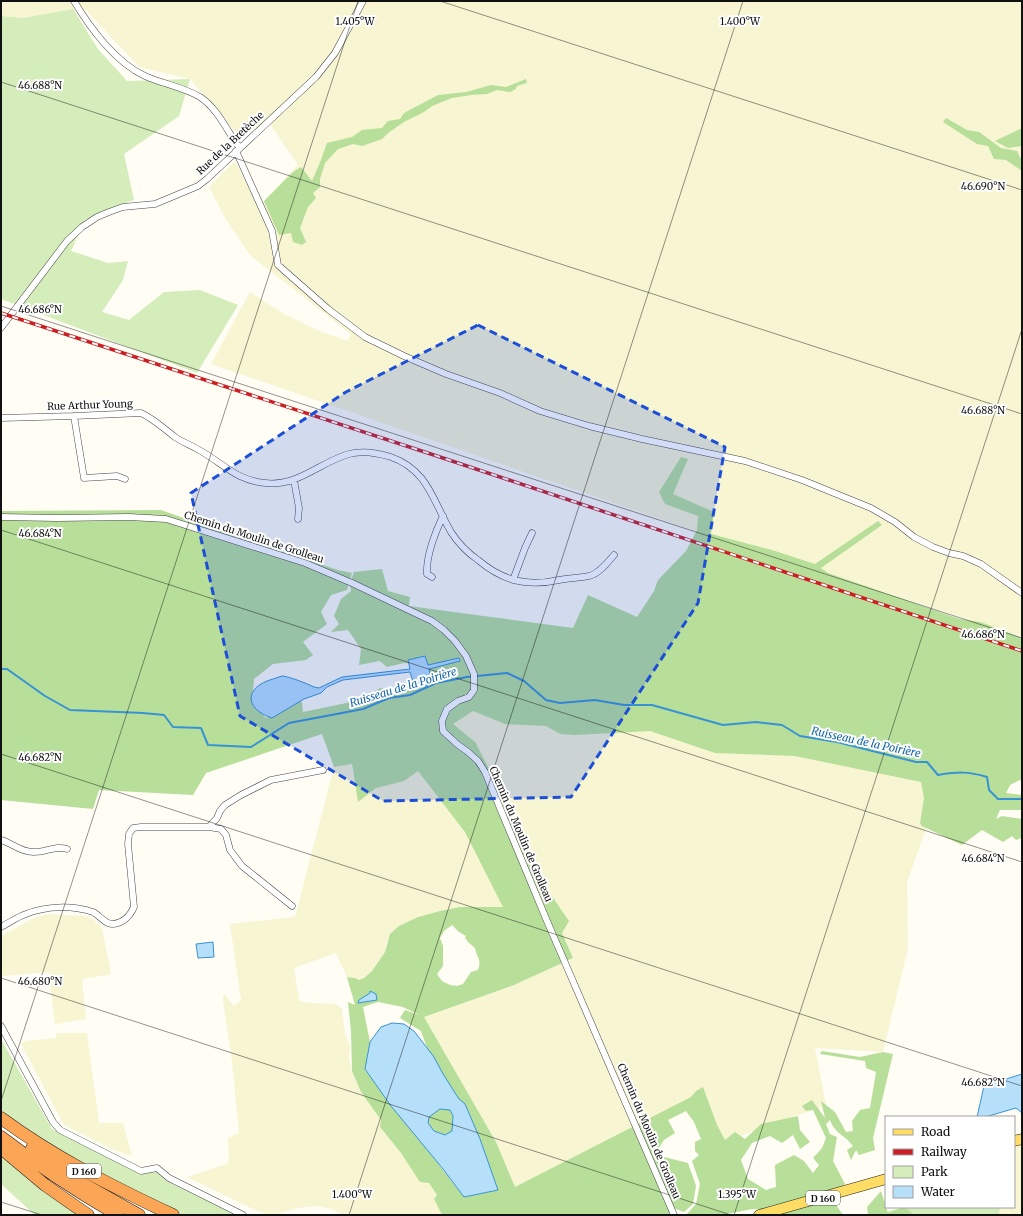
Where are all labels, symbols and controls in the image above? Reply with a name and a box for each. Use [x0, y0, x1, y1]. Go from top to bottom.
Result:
text: 1.405°W [335, 15, 376, 28]
text: 1.400°W [720, 15, 761, 28]
text: 46.688°N [18, 79, 62, 92]
street label: Rue de la Bretèche [194, 109, 266, 177]
text: 46.690°N [961, 180, 1005, 193]
text: 46.686°N [18, 303, 62, 316]
street label: Rue Arthur Young [47, 397, 133, 413]
text: 46.688°N [961, 404, 1005, 417]
street label: Chemin du Moulin de Grolleau [183, 508, 325, 566]
text: 46.684°N [18, 527, 62, 540]
text: 46.686°N [961, 628, 1005, 641]
water label: Ruisseau de la Poirière [348, 664, 459, 710]
water label: Ruisseau de la Poirière [810, 724, 922, 761]
text: 46.682°N [18, 751, 62, 764]
street label: Chemin du Moulin de Grolleau [486, 764, 556, 904]
text: 46.684°N [961, 852, 1005, 865]
text: 46.680°N [18, 975, 62, 988]
street label: Chemin du Moulin de Grolleau [614, 1061, 684, 1201]
text: 46.682°N [961, 1076, 1005, 1089]
legend [885, 1116, 1015, 1208]
text: Road [921, 1124, 950, 1139]
text: Railway [921, 1144, 967, 1159]
road number: D 160 [67, 1164, 101, 1178]
text: Park [921, 1164, 948, 1179]
text: Water [920, 1184, 956, 1199]
text: 1.400°W [332, 1188, 373, 1201]
text: 1.395°W [718, 1188, 757, 1201]
road number: D 160 [806, 1191, 840, 1205]

